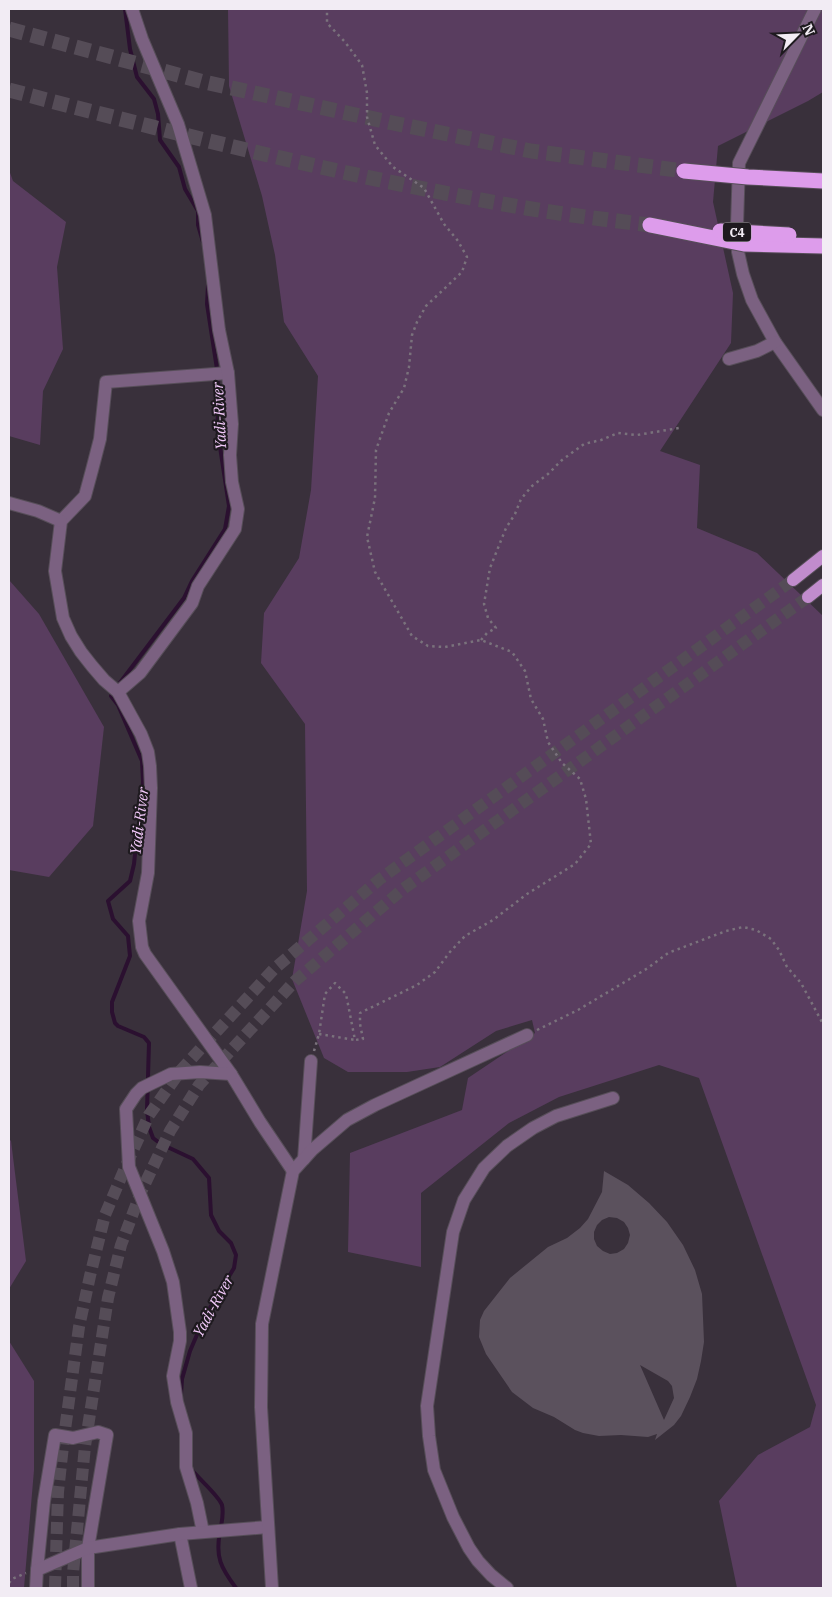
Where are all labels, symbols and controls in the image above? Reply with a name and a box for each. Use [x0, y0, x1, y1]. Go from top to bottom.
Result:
north arrow [772, 10, 822, 60]
text: N [798, 21, 819, 38]
road number: C4 [723, 222, 751, 242]
water label: Yadi-River [208, 381, 230, 450]
water label: Yadi-River [125, 786, 153, 856]
water label: Yadi-River [188, 1271, 238, 1340]

